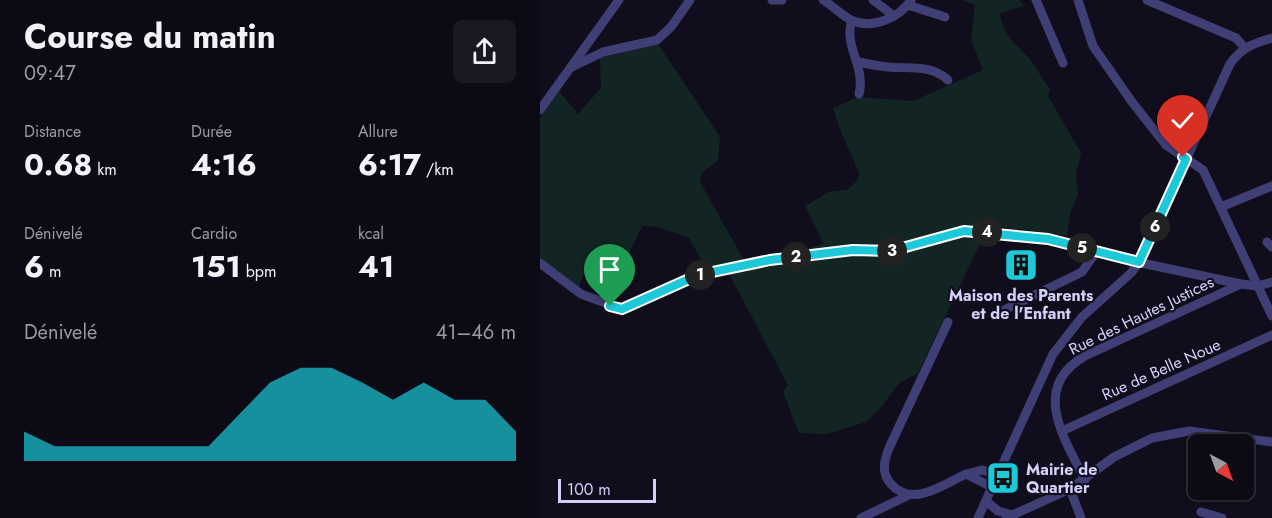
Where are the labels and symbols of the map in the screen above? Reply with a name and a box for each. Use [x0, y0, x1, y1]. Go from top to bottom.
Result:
pin [1157, 95, 1208, 157]
pin: 6 [1140, 212, 1170, 242]
pin: 4 [972, 217, 1002, 247]
pin: 5 [1067, 233, 1097, 263]
pin: 3 [877, 236, 907, 266]
pin: 2 [781, 242, 811, 272]
pin [584, 244, 635, 306]
building icon: Maison des Parents et de l'Enfant [1003, 247, 1039, 283]
pin: 1 [685, 260, 715, 290]
street label: Rue des Hautes Justices [1065, 270, 1218, 361]
place label: Maison des Parents et de l'Enfant [949, 284, 1093, 325]
street label: Rue de Belle Noue [1098, 333, 1224, 406]
north arrow [1188, 434, 1254, 500]
place label: Mairie de Quartier [1026, 458, 1097, 499]
bus stop icon: Mairie de Quartier [985, 460, 1021, 496]
scale bar [558, 476, 656, 504]

